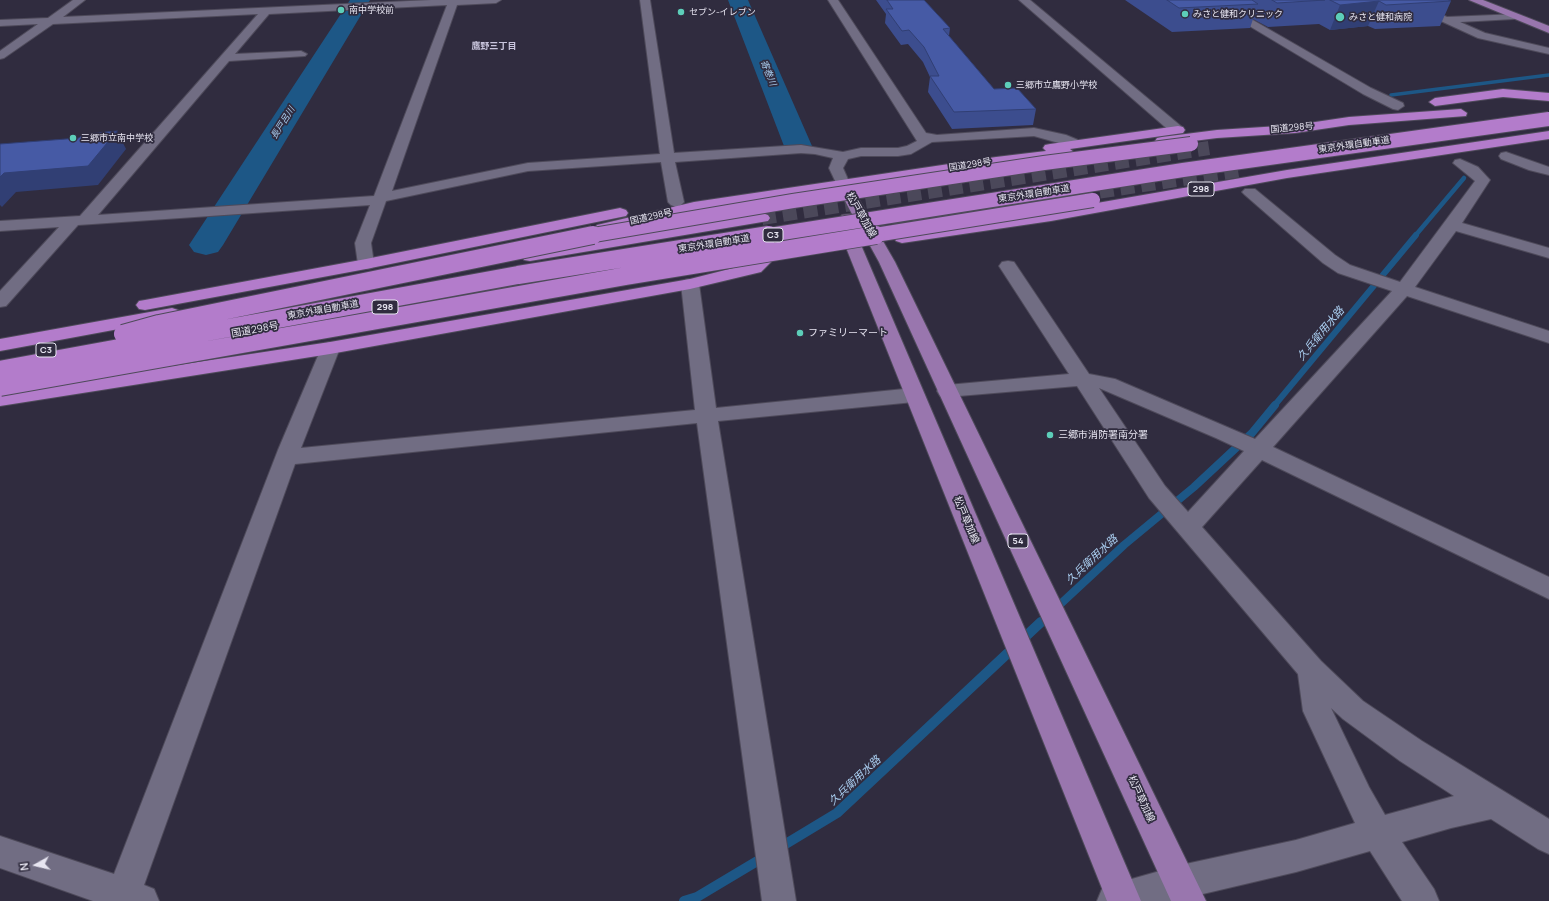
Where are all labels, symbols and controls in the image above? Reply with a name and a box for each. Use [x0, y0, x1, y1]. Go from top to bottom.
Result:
marker: 南中学校前 [336, 5, 346, 15]
place label: 南中学校前 [349, 5, 394, 15]
marker: セブン-イレブン [676, 7, 686, 17]
place label: セブン-イレブン [689, 7, 756, 17]
marker: みさと健和クリニック [1180, 9, 1190, 19]
place label: みさと健和クリニック [1193, 9, 1283, 19]
marker: みさと健和病院 [1334, 11, 1346, 23]
place label: みさと健和病院 [1349, 12, 1412, 22]
district label: 鷹野三丁目 [472, 41, 516, 51]
water label: 寄巻川 [758, 58, 778, 88]
marker: 三郷市立鷹野小学校 [1003, 80, 1013, 90]
place label: 三郷市立鷹野小学校 [1016, 80, 1097, 90]
water label: 長戸呂川 [269, 105, 297, 141]
street label: 国道298号 [1270, 121, 1314, 135]
marker: 三郷市立南中学校 [68, 133, 78, 143]
place label: 三郷市立南中学校 [81, 133, 153, 143]
street label: 東京外環自動車道 [1318, 135, 1390, 155]
street label: 国道298号 [948, 156, 992, 174]
road number: 298 [1188, 182, 1214, 196]
street label: 東京外環自動車道 [998, 183, 1070, 205]
street label: 松戸草加線 [843, 190, 879, 240]
street label: 国道298号 [629, 207, 673, 227]
road number: C3 [763, 228, 783, 242]
street label: 東京外環自動車道 [678, 233, 750, 255]
street label: 東京外環自動車道 [287, 298, 359, 322]
road number: 298 [372, 300, 398, 314]
water label: 久兵衛用水路 [1295, 304, 1347, 364]
street label: 国道298号 [230, 320, 280, 340]
place label: ファミリーマート [808, 327, 888, 339]
marker: ファミリーマート [795, 328, 805, 338]
road number: C3 [36, 343, 56, 357]
place label: 三郷市消防署南分署 [1058, 429, 1148, 441]
marker: 三郷市消防署南分署 [1045, 430, 1055, 440]
street label: 松戸草加線 [951, 495, 981, 545]
water label: 久兵衛用水路 [1063, 533, 1121, 587]
road number: 54 [1008, 534, 1028, 548]
water label: 久兵衛用水路 [826, 754, 884, 808]
street label: 松戸草加線 [1125, 774, 1157, 824]
north arrow [16, 845, 56, 885]
text: N [16, 862, 32, 872]

